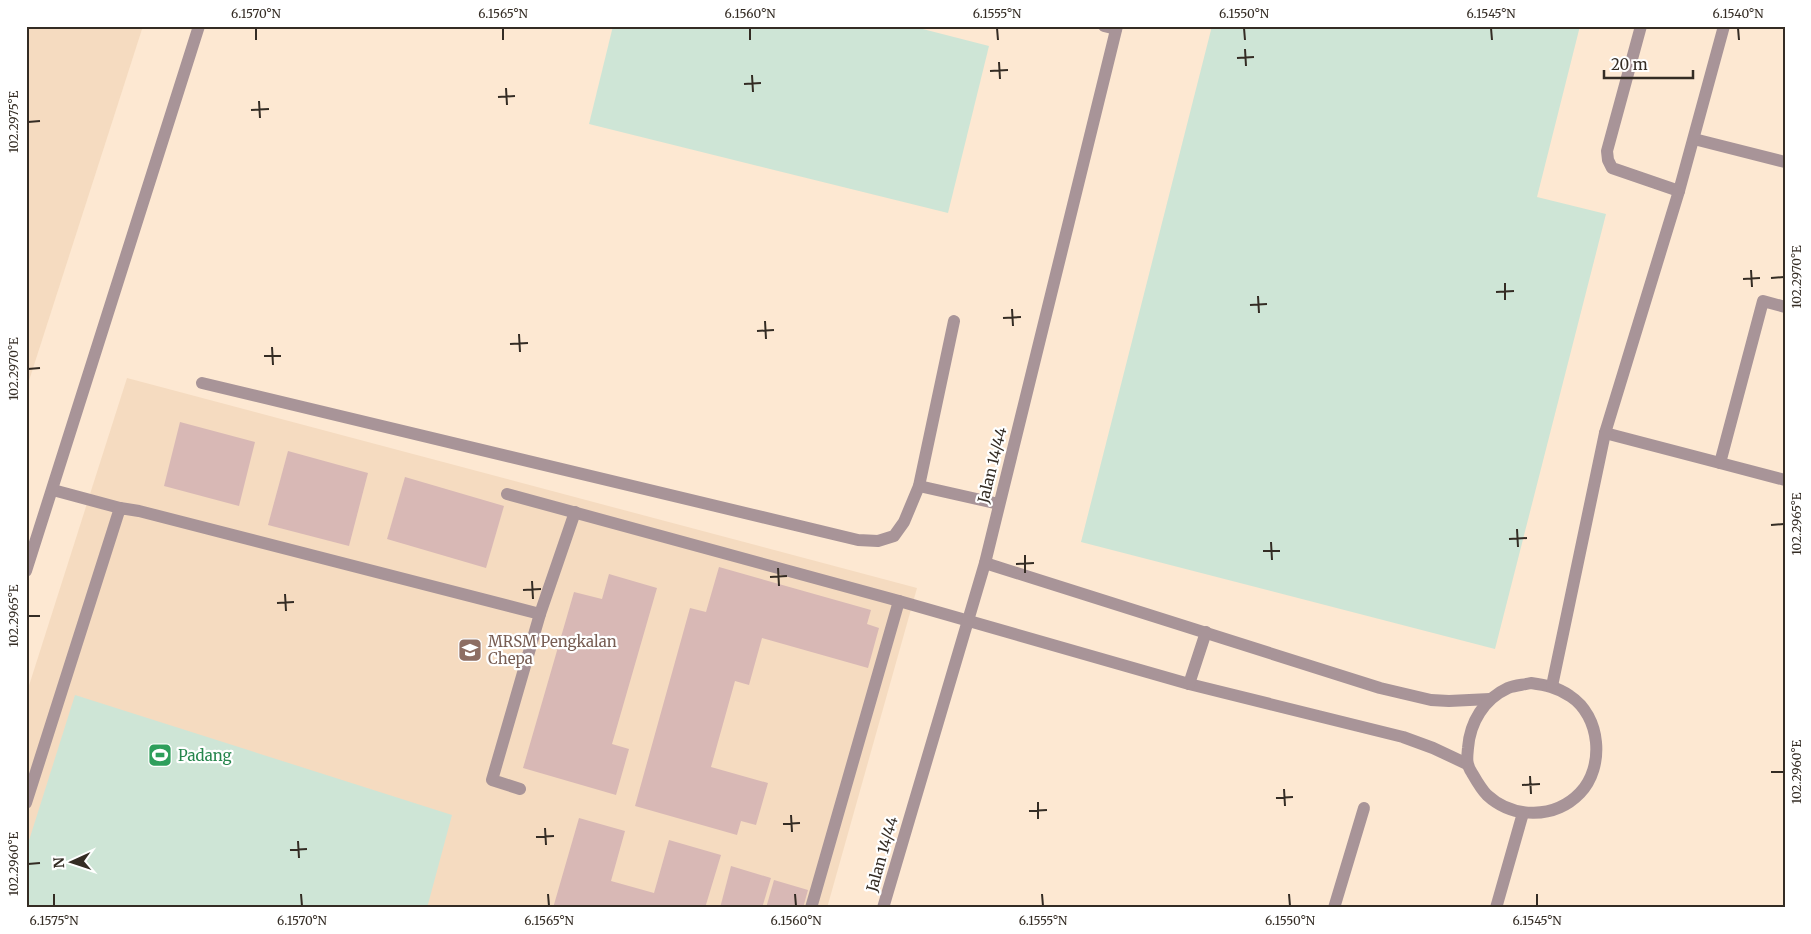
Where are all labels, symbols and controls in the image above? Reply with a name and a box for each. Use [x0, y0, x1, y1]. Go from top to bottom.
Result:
text: 6.1570°N [231, 6, 282, 21]
text: 6.1565°N [478, 6, 528, 21]
text: 6.1560°N [725, 6, 776, 21]
text: 6.1555°N [973, 6, 1022, 21]
text: 6.1550°N [1219, 6, 1270, 21]
text: 6.1545°N [1466, 6, 1516, 21]
text: 6.1540°N [1713, 6, 1764, 21]
scale bar [1604, 48, 1692, 80]
text: 20 m [1611, 55, 1648, 74]
text: 102.2975°E [6, 91, 21, 153]
text: 102.2970°E [1789, 245, 1804, 309]
text: 102.2970°E [6, 337, 21, 401]
street label: Jalan 14/44 [973, 425, 1011, 506]
text: 102.2965°E [1789, 492, 1804, 555]
text: 102.2965°E [6, 584, 21, 647]
place label: MRSM Pengkalan Chepa [488, 632, 617, 668]
school or university icon: MRSM Pengkalan Chepa [457, 637, 483, 663]
text: 102.2960°E [1789, 740, 1804, 804]
sports icon: Padang [147, 742, 173, 768]
place label: Padang [178, 746, 232, 765]
street label: Jalan 14/44 [862, 814, 902, 895]
text: 102.2960°E [6, 832, 21, 896]
north arrow [48, 836, 98, 886]
text: N [50, 857, 68, 869]
text: 6.1575°N [30, 913, 79, 928]
text: 6.1570°N [277, 913, 328, 928]
text: 6.1565°N [524, 913, 574, 928]
text: 6.1560°N [771, 913, 822, 928]
text: 6.1555°N [1019, 913, 1068, 928]
text: 6.1550°N [1265, 913, 1316, 928]
text: 6.1545°N [1512, 913, 1562, 928]

